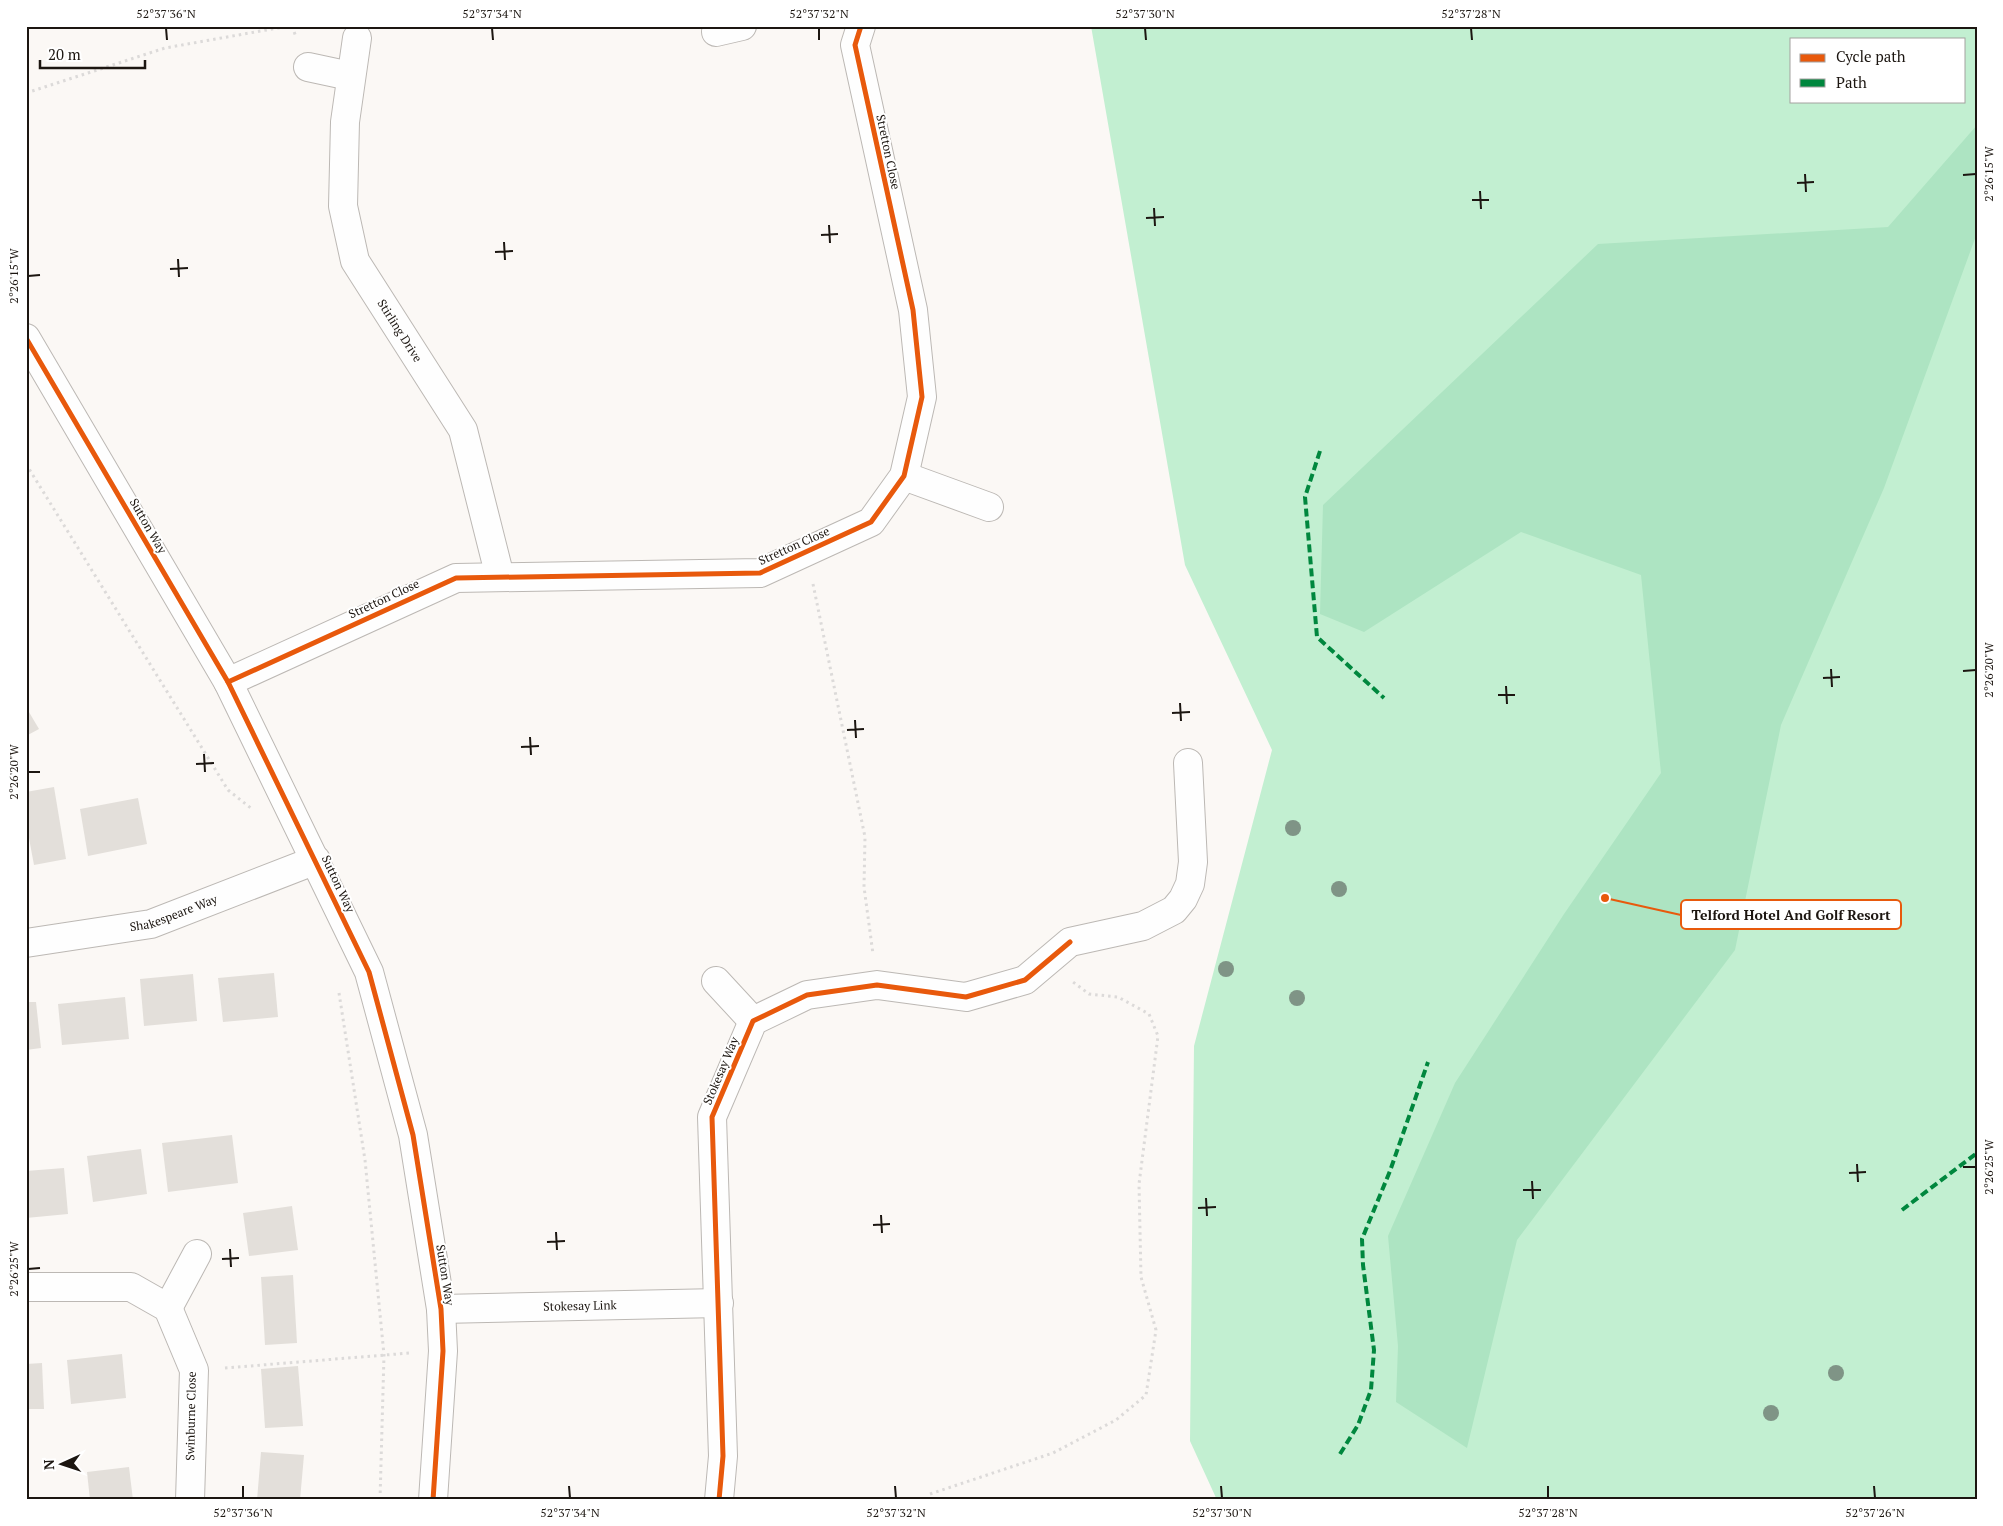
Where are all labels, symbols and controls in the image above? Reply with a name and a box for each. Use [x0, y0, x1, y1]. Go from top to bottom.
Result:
text: 52°37'36"N [136, 6, 196, 21]
text: 52°37'34"N [462, 6, 522, 21]
text: 52°37'32"N [789, 6, 849, 21]
text: 52°37'30"N [1115, 6, 1175, 21]
text: 52°37'28"N [1441, 6, 1501, 21]
scale bar [40, 38, 145, 70]
legend [1790, 38, 1966, 102]
text: 20 m [48, 44, 81, 64]
text: Cycle path [1836, 46, 1906, 66]
text: Path [1836, 72, 1867, 92]
street label: Stretton Close [873, 113, 904, 191]
text: 2°26'15"W [1981, 145, 1996, 202]
text: 2°26'15"W [6, 247, 21, 304]
street label: Stirling Drive [374, 296, 426, 365]
street label: Sutton Way [127, 495, 171, 557]
street label: Stretton Close [756, 523, 832, 568]
street label: Stretton Close [346, 576, 422, 621]
text: 2°26'20"W [1981, 641, 1996, 698]
text: 2°26'20"W [6, 743, 21, 800]
street label: Sutton Way [319, 853, 359, 916]
street label: Shakespeare Way [129, 891, 220, 934]
callout: Telford Hotel And Golf Resort [1681, 900, 1901, 929]
text: Telford Hotel And Golf Resort [1691, 905, 1891, 924]
street label: Stokesay Way [699, 1034, 742, 1107]
text: 2°26'25"W [1981, 1138, 1996, 1195]
text: 2°26'25"W [6, 1240, 21, 1297]
street label: Sutton Way [433, 1243, 458, 1307]
street label: Stokesay Link [543, 1297, 618, 1314]
street label: Swinburne Close [182, 1371, 199, 1461]
north arrow [38, 1438, 88, 1488]
text: N [39, 1459, 58, 1471]
text: 52°37'36"N [213, 1505, 273, 1520]
text: 52°37'34"N [540, 1505, 600, 1520]
text: 52°37'32"N [866, 1505, 926, 1520]
text: 52°37'30"N [1192, 1505, 1252, 1520]
text: 52°37'28"N [1518, 1505, 1578, 1520]
text: 52°37'26"N [1845, 1505, 1905, 1520]

